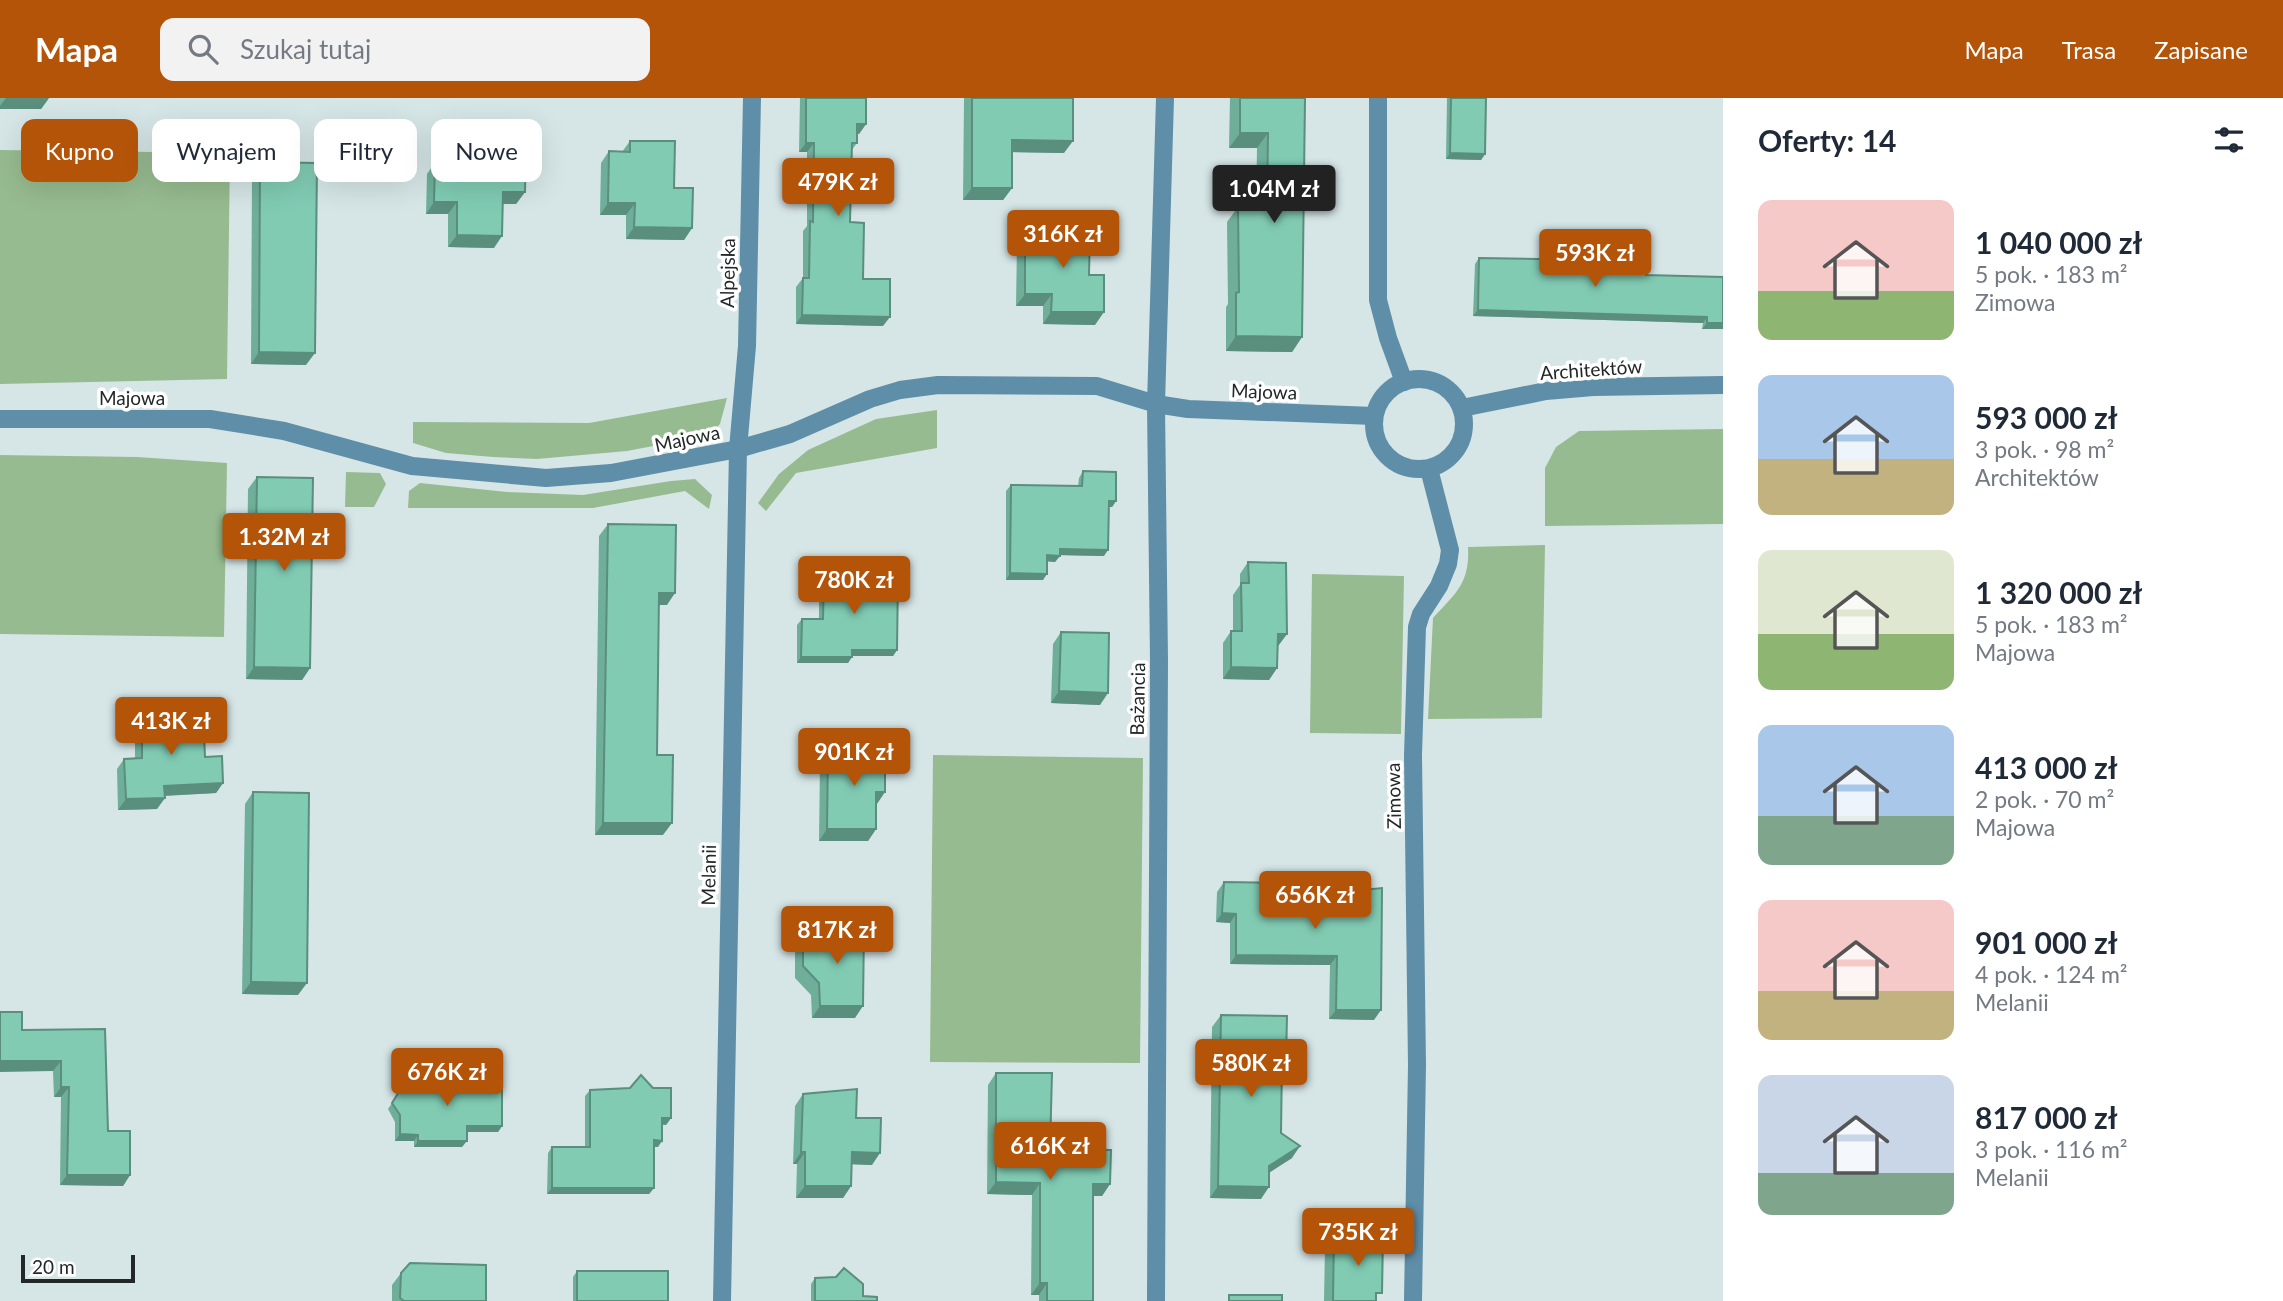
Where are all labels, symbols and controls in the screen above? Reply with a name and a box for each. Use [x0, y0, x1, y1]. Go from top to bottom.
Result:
search box [160, 18, 650, 81]
text: Mapa [35, 29, 118, 69]
icon: search [184, 30, 222, 68]
text: Szukaj tutaj [240, 33, 371, 65]
text: Mapa [1965, 35, 2024, 64]
text: Trasa [2062, 35, 2116, 64]
text: Zapisane [2154, 35, 2248, 64]
chip: Kupno [21, 119, 138, 182]
chip: Wynajem [152, 119, 300, 182]
chip: Filtry [314, 119, 417, 182]
chip: Nowe [431, 119, 542, 182]
icon: filters [2210, 121, 2248, 159]
text: Oferty: 14 [1758, 122, 1896, 158]
pin: 479K zł [773, 158, 903, 218]
pin: 1.04M zł [1202, 166, 1346, 225]
text: 479K zł [798, 167, 878, 195]
text: 1.04M zł [1229, 174, 1319, 202]
pin: 316K zł [998, 211, 1128, 270]
text: 316K zł [1023, 219, 1103, 247]
text: 1 040 000 zł [1975, 224, 2142, 260]
icon: home [1814, 228, 1898, 312]
pin: 593K zł [1530, 230, 1660, 289]
street label: Alpejska [715, 238, 739, 308]
text: 593K zł [1555, 238, 1635, 266]
text: 5 pok. · 183 m² [1975, 260, 2128, 288]
text: Zimowa [1975, 288, 2055, 316]
street label: Architektów [1539, 354, 1643, 384]
street label: Majowa [1230, 378, 1298, 404]
street label: Majowa [99, 386, 165, 409]
text: 593 000 zł [1975, 399, 2118, 435]
icon: home [1814, 403, 1898, 487]
street label: Majowa [652, 420, 722, 456]
text: 3 pok. · 98 m² [1975, 435, 2114, 463]
text: Architektów [1975, 463, 2099, 491]
pin: 1.32M zł [212, 514, 356, 573]
text: 1.32M zł [239, 522, 329, 550]
pin: 780K zł [789, 556, 919, 616]
text: 780K zł [814, 565, 894, 593]
text: 1 320 000 zł [1975, 574, 2142, 610]
icon: home [1814, 578, 1898, 662]
text: 5 pok. · 183 m² [1975, 610, 2128, 638]
text: Majowa [1975, 638, 2055, 666]
street label: Bażancia [1125, 662, 1149, 736]
pin: 413K zł [106, 698, 236, 757]
text: 413K zł [131, 706, 211, 734]
pin: 901K zł [789, 728, 919, 788]
text: 901K zł [814, 737, 894, 765]
text: 413 000 zł [1975, 749, 2118, 785]
icon: home [1814, 753, 1898, 837]
street label: Zimowa [1381, 763, 1405, 829]
text: 2 pok. · 70 m² [1975, 785, 2114, 813]
text: Majowa [1975, 813, 2055, 841]
street label: Melanii [696, 844, 720, 906]
pin: 656K zł [1250, 872, 1380, 931]
text: 656K zł [1275, 880, 1355, 908]
pin: 817K zł [772, 906, 902, 966]
text: 817K zł [797, 915, 877, 943]
text: 901 000 zł [1975, 924, 2118, 960]
icon: home [1814, 928, 1898, 1012]
text: 4 pok. · 124 m² [1975, 960, 2128, 988]
text: Melanii [1975, 988, 2049, 1016]
pin: 580K zł [1186, 1040, 1316, 1099]
pin: 676K zł [382, 1048, 512, 1108]
text: 580K zł [1211, 1048, 1291, 1076]
text: 676K zł [407, 1057, 487, 1085]
text: 817 000 zł [1975, 1099, 2118, 1135]
icon: home [1814, 1103, 1898, 1187]
pin: 616K zł [985, 1122, 1115, 1182]
text: 616K zł [1010, 1131, 1090, 1159]
text: 3 pok. · 116 m² [1975, 1135, 2128, 1163]
text: Melanii [1975, 1163, 2049, 1191]
pin: 735K zł [1293, 1208, 1423, 1268]
text: 735K zł [1318, 1217, 1398, 1245]
scale bar [21, 1252, 135, 1284]
text: 20 m [32, 1255, 75, 1278]

